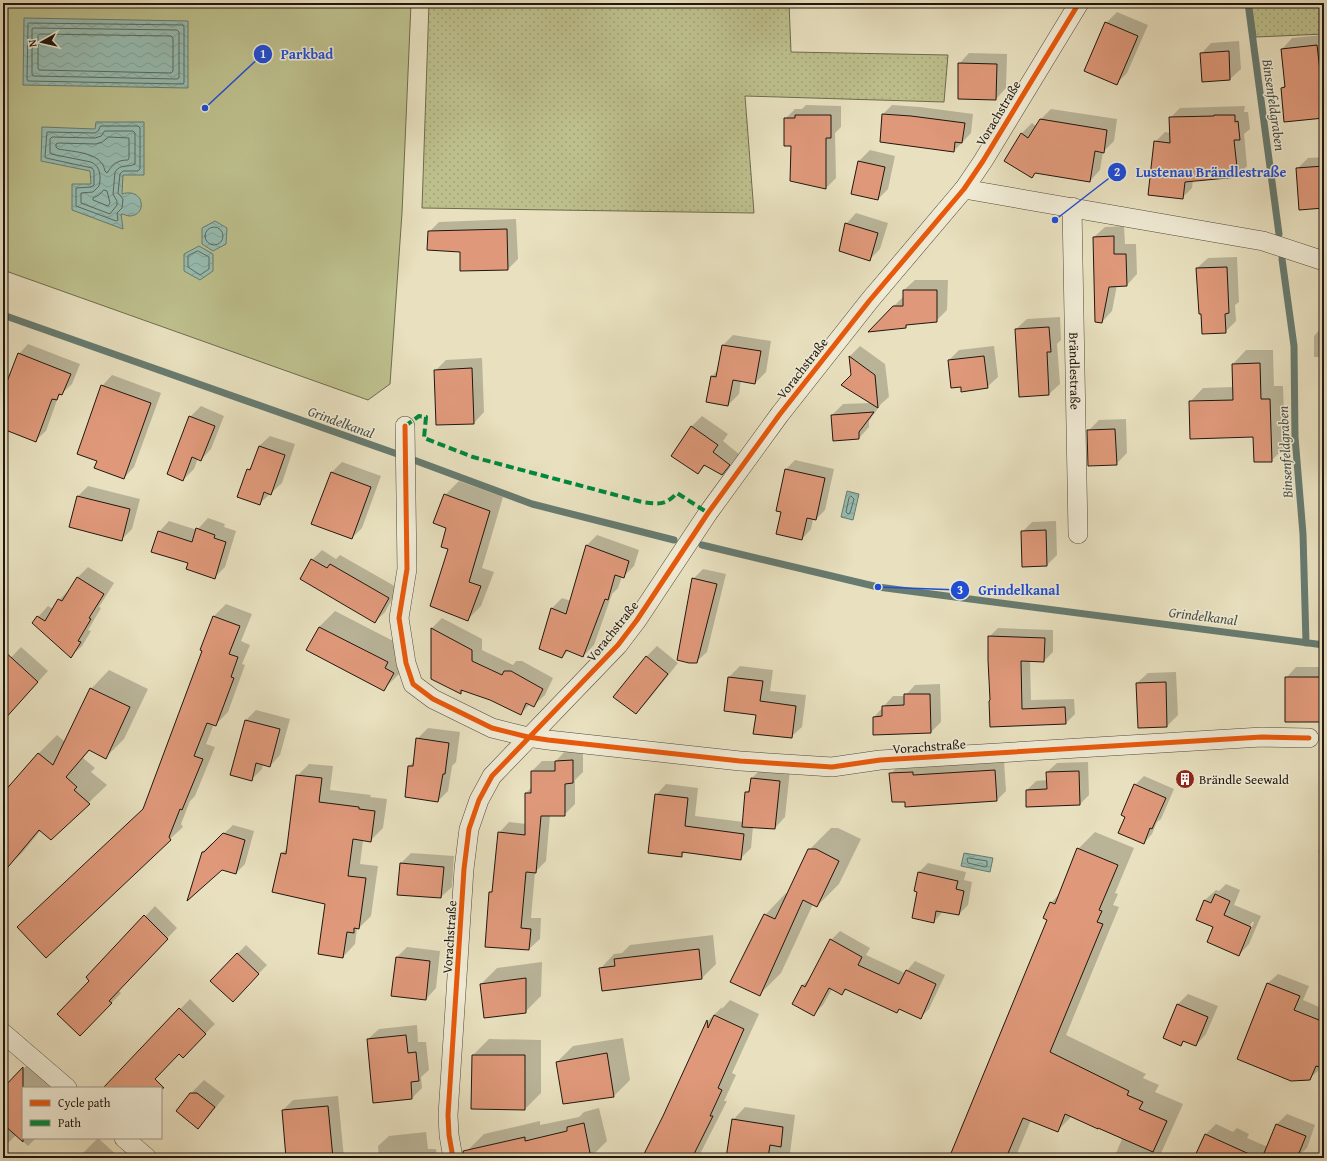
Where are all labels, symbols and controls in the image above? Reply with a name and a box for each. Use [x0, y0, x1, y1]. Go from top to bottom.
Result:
north arrow [22, 22, 62, 62]
text: N [24, 38, 41, 48]
callout: Parkbad [253, 41, 342, 67]
text: Parkbad [281, 44, 333, 64]
text: 1 [260, 45, 266, 62]
water label: Binsenfeldgraben [1258, 57, 1290, 152]
street label: Vorachstraße [971, 77, 1025, 150]
callout: Lustenau Brändlestraße [1107, 159, 1294, 185]
text: Lustenau Brändlestraße [1136, 162, 1286, 182]
text: 2 [1114, 163, 1120, 180]
street label: Brändlestraße [1064, 332, 1085, 410]
street label: Vorachstraße [772, 334, 832, 403]
water label: Grindelkanal [305, 401, 377, 443]
water label: Binsenfeldgraben [1273, 405, 1297, 500]
callout: Grindelkanal [950, 577, 1068, 603]
text: Grindelkanal [978, 580, 1061, 600]
text: 3 [957, 581, 963, 598]
street label: Vorachstraße [582, 597, 643, 666]
water label: Grindelkanal [1168, 602, 1239, 630]
street label: Vorachstraße [892, 734, 966, 759]
building icon: Brändle Seewald [1174, 768, 1196, 790]
place label: Brändle Seewald [1199, 770, 1289, 789]
street label: Vorachstraße [437, 900, 462, 974]
legend [22, 1087, 162, 1139]
text: Cycle path [58, 1094, 111, 1111]
text: Path [58, 1114, 81, 1131]

